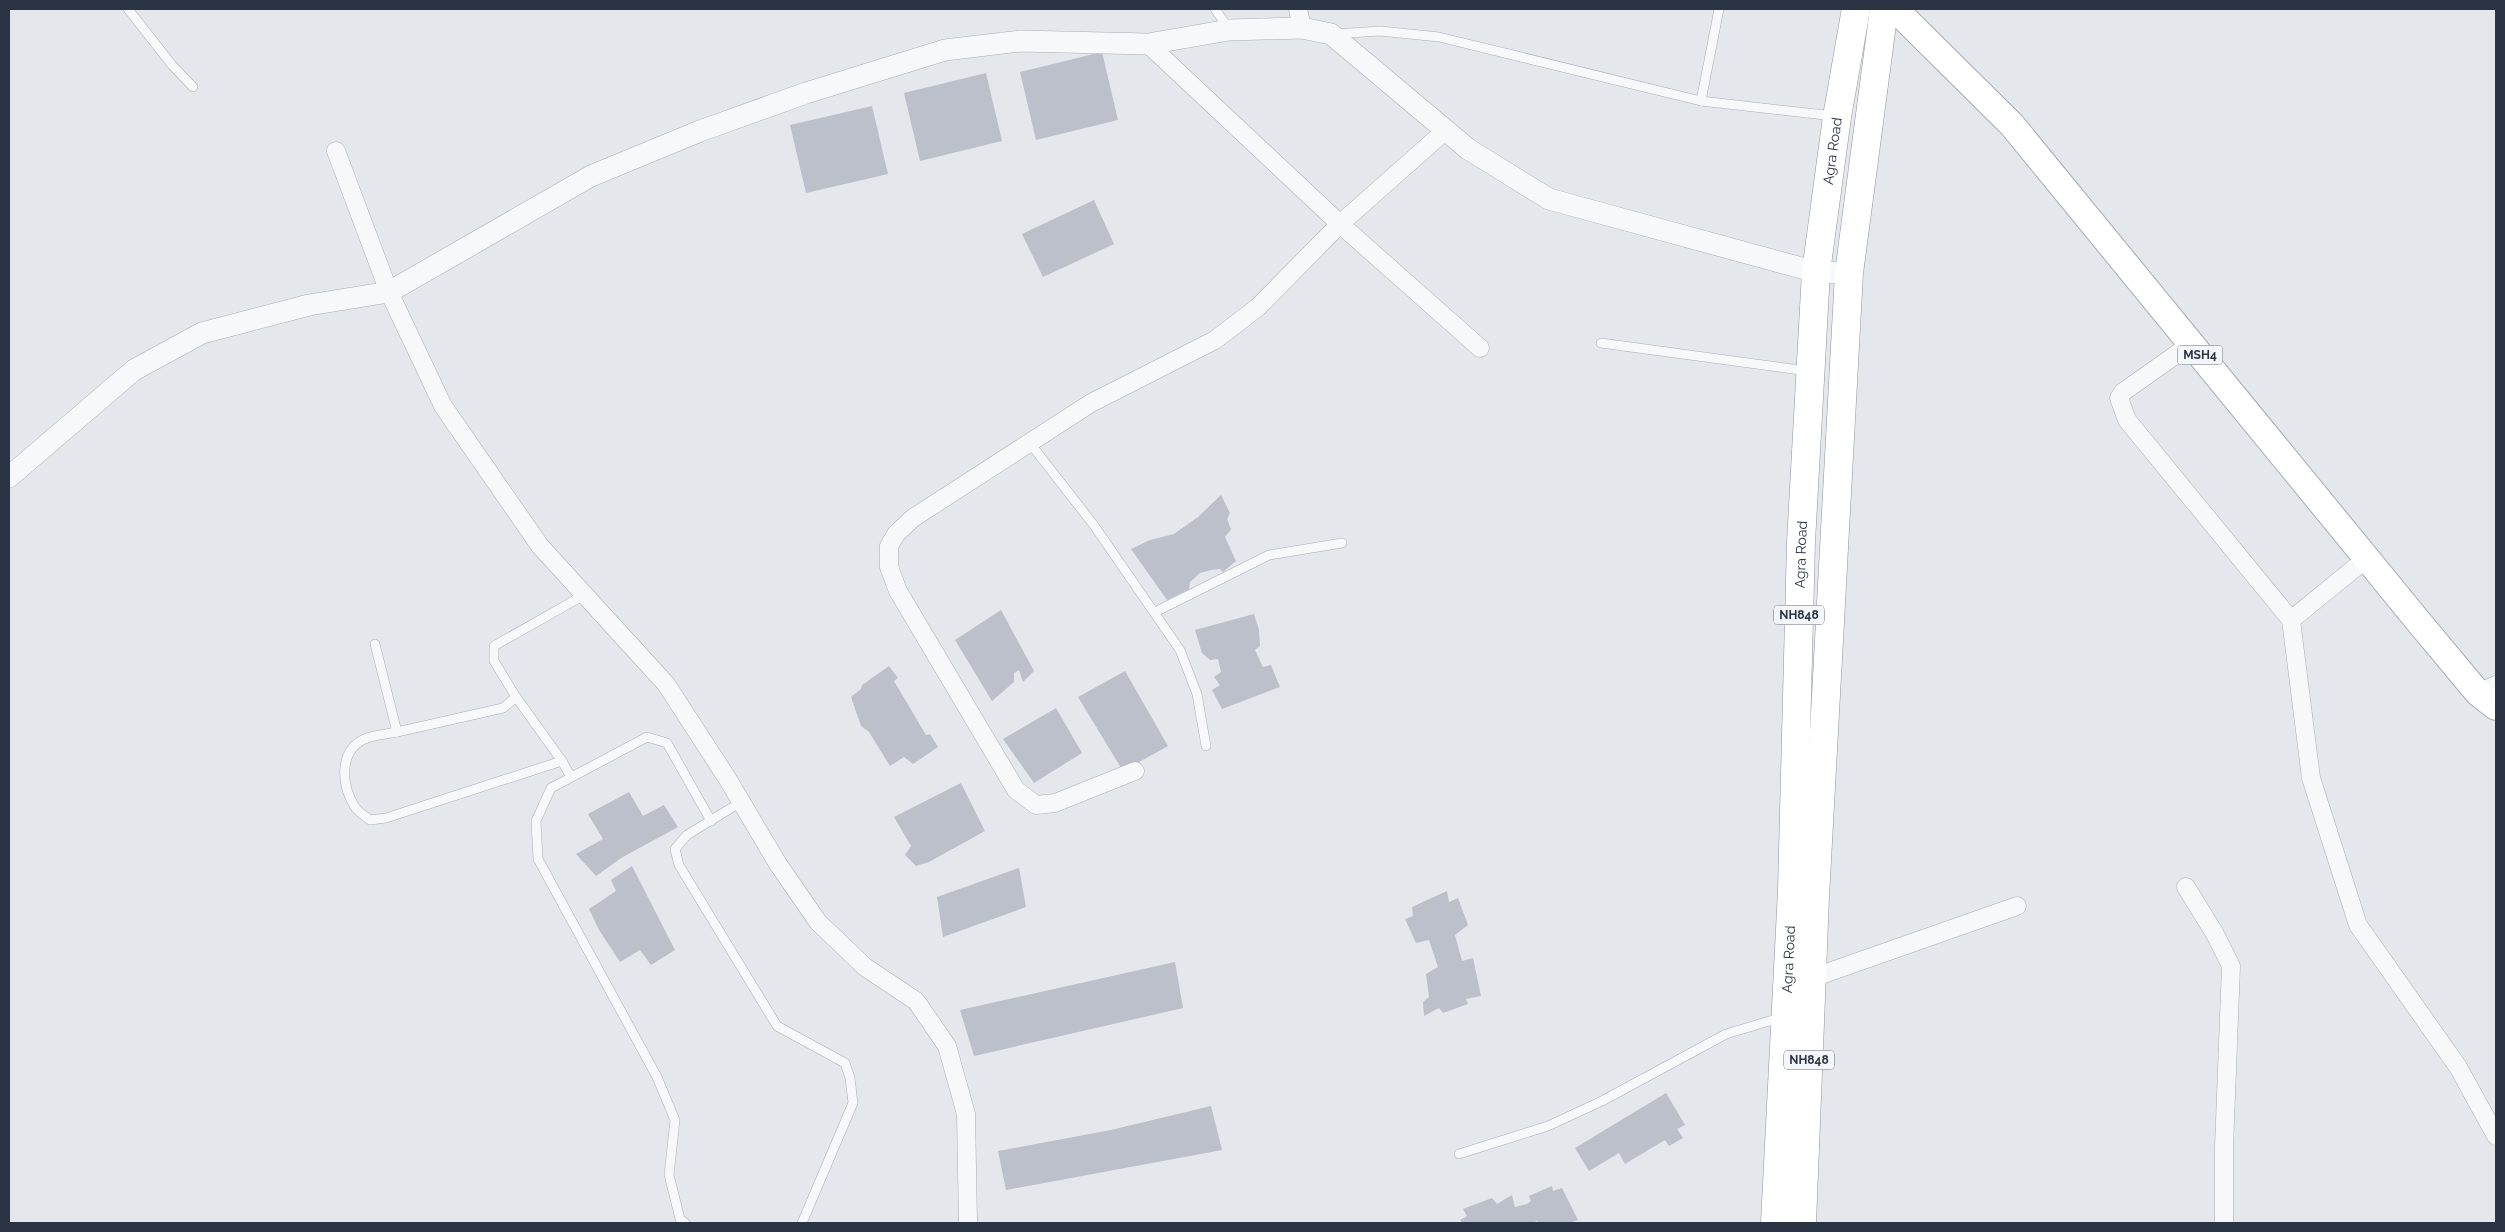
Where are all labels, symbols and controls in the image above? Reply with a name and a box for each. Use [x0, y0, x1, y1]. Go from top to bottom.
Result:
street label: Agra Road [1820, 116, 1845, 186]
road number: MSH4 [2178, 346, 2222, 364]
street label: Agra Road [1792, 520, 1810, 589]
road number: NH848 [1774, 606, 1824, 624]
street label: Agra Road [1779, 925, 1798, 994]
road number: NH848 [1784, 1050, 1834, 1070]

